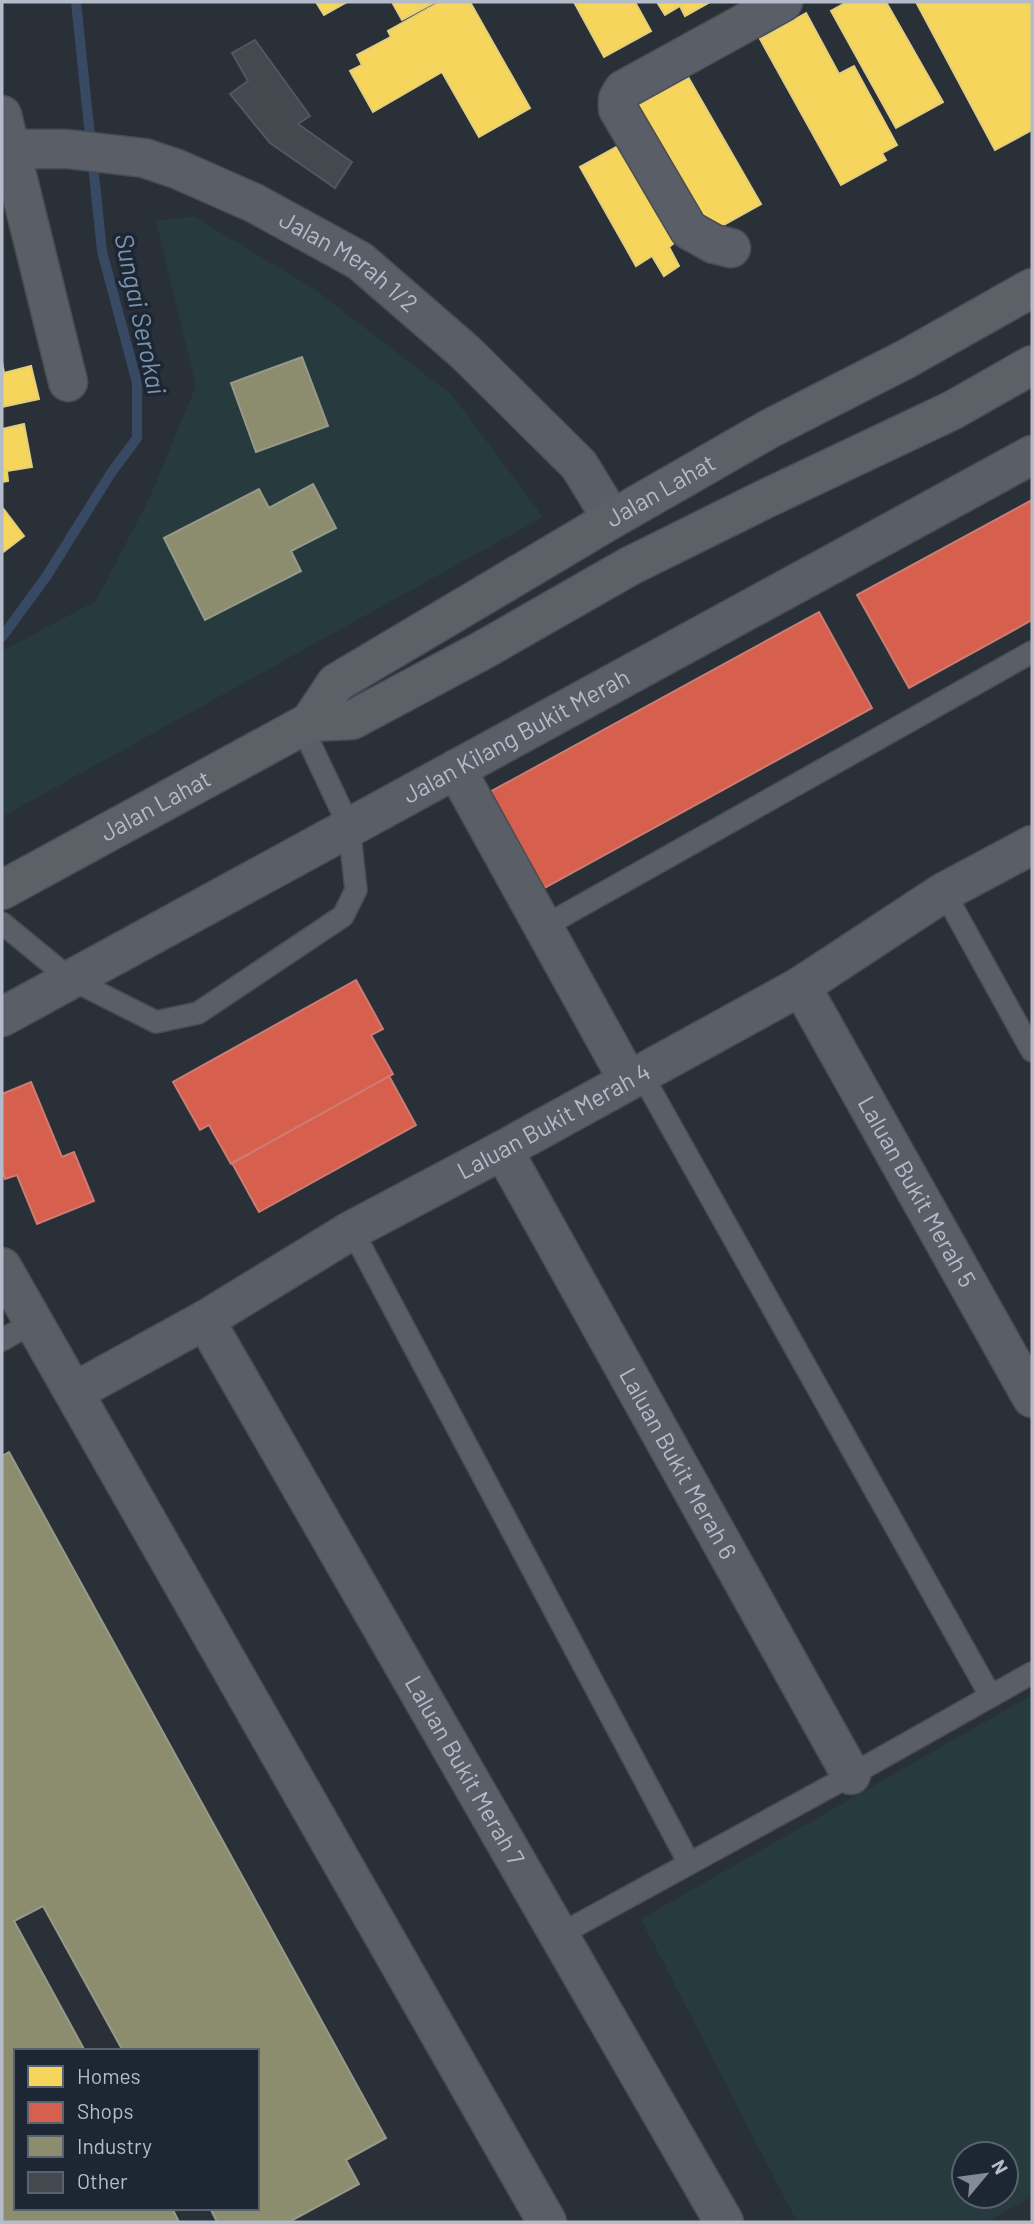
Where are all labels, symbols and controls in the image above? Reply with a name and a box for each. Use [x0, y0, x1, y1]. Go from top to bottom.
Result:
street label: Jalan Merah 1/2 [275, 204, 424, 318]
water label: Sungai Serokai [109, 230, 174, 398]
street label: Jalan Lahat [600, 447, 720, 533]
street label: Jalan Kilang Bukit Merah [397, 661, 634, 809]
street label: Jalan Lahat [95, 763, 215, 847]
street label: Laluan Bukit Merah 4 [452, 1056, 655, 1185]
street label: Laluan Bukit Merah 5 [853, 1090, 983, 1292]
street label: Laluan Bukit Merah 6 [614, 1362, 744, 1564]
street label: Laluan Bukit Merah 7 [400, 1670, 531, 1870]
legend [14, 2049, 259, 2210]
text: Homes [77, 2063, 141, 2088]
text: Shops [77, 2098, 134, 2123]
text: Industry [77, 2133, 152, 2158]
north arrow [950, 2140, 1020, 2210]
text: N [987, 2155, 1013, 2178]
text: Other [77, 2168, 128, 2193]

